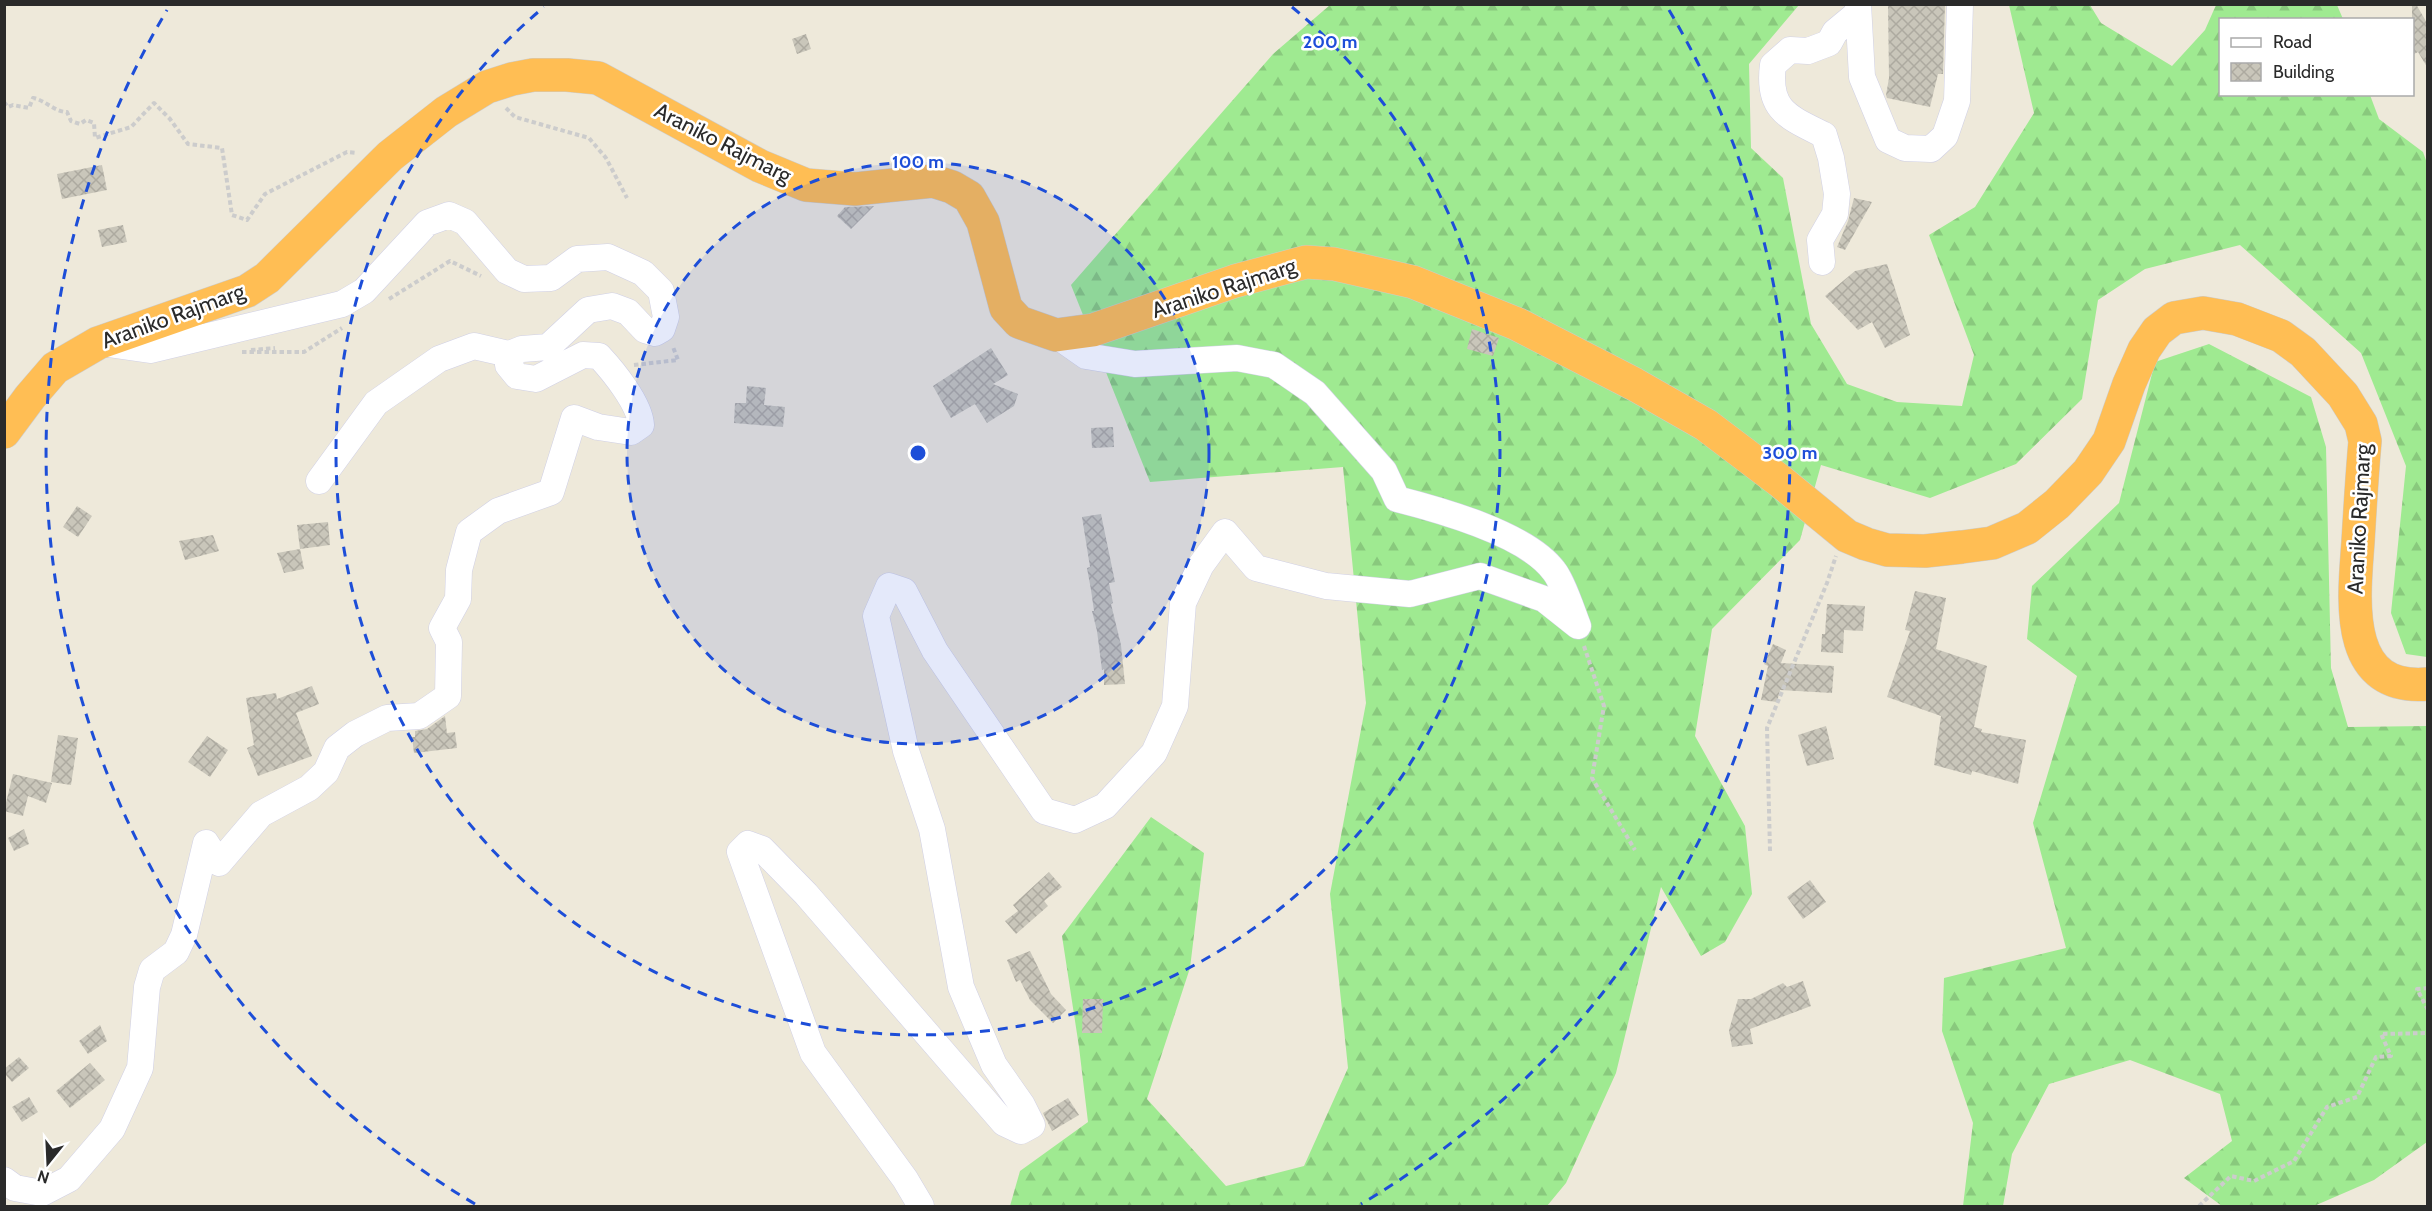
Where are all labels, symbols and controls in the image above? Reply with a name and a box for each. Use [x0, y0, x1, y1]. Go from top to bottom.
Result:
legend [2219, 18, 2414, 96]
text: 200 m [1303, 31, 1357, 53]
text: Road [2273, 31, 2312, 53]
text: Building [2273, 61, 2335, 83]
street label: Araniko Rajmarg [650, 97, 797, 190]
text: 100 m [892, 151, 944, 173]
street label: Araniko Rajmarg [1148, 252, 1301, 324]
street label: Araniko Rajmarg [98, 277, 249, 354]
text: 300 m [1763, 442, 1817, 464]
street label: Araniko Rajmarg [2342, 442, 2376, 595]
centre of rings [908, 443, 928, 463]
north arrow [18, 1133, 78, 1193]
text: N [35, 1166, 52, 1188]

